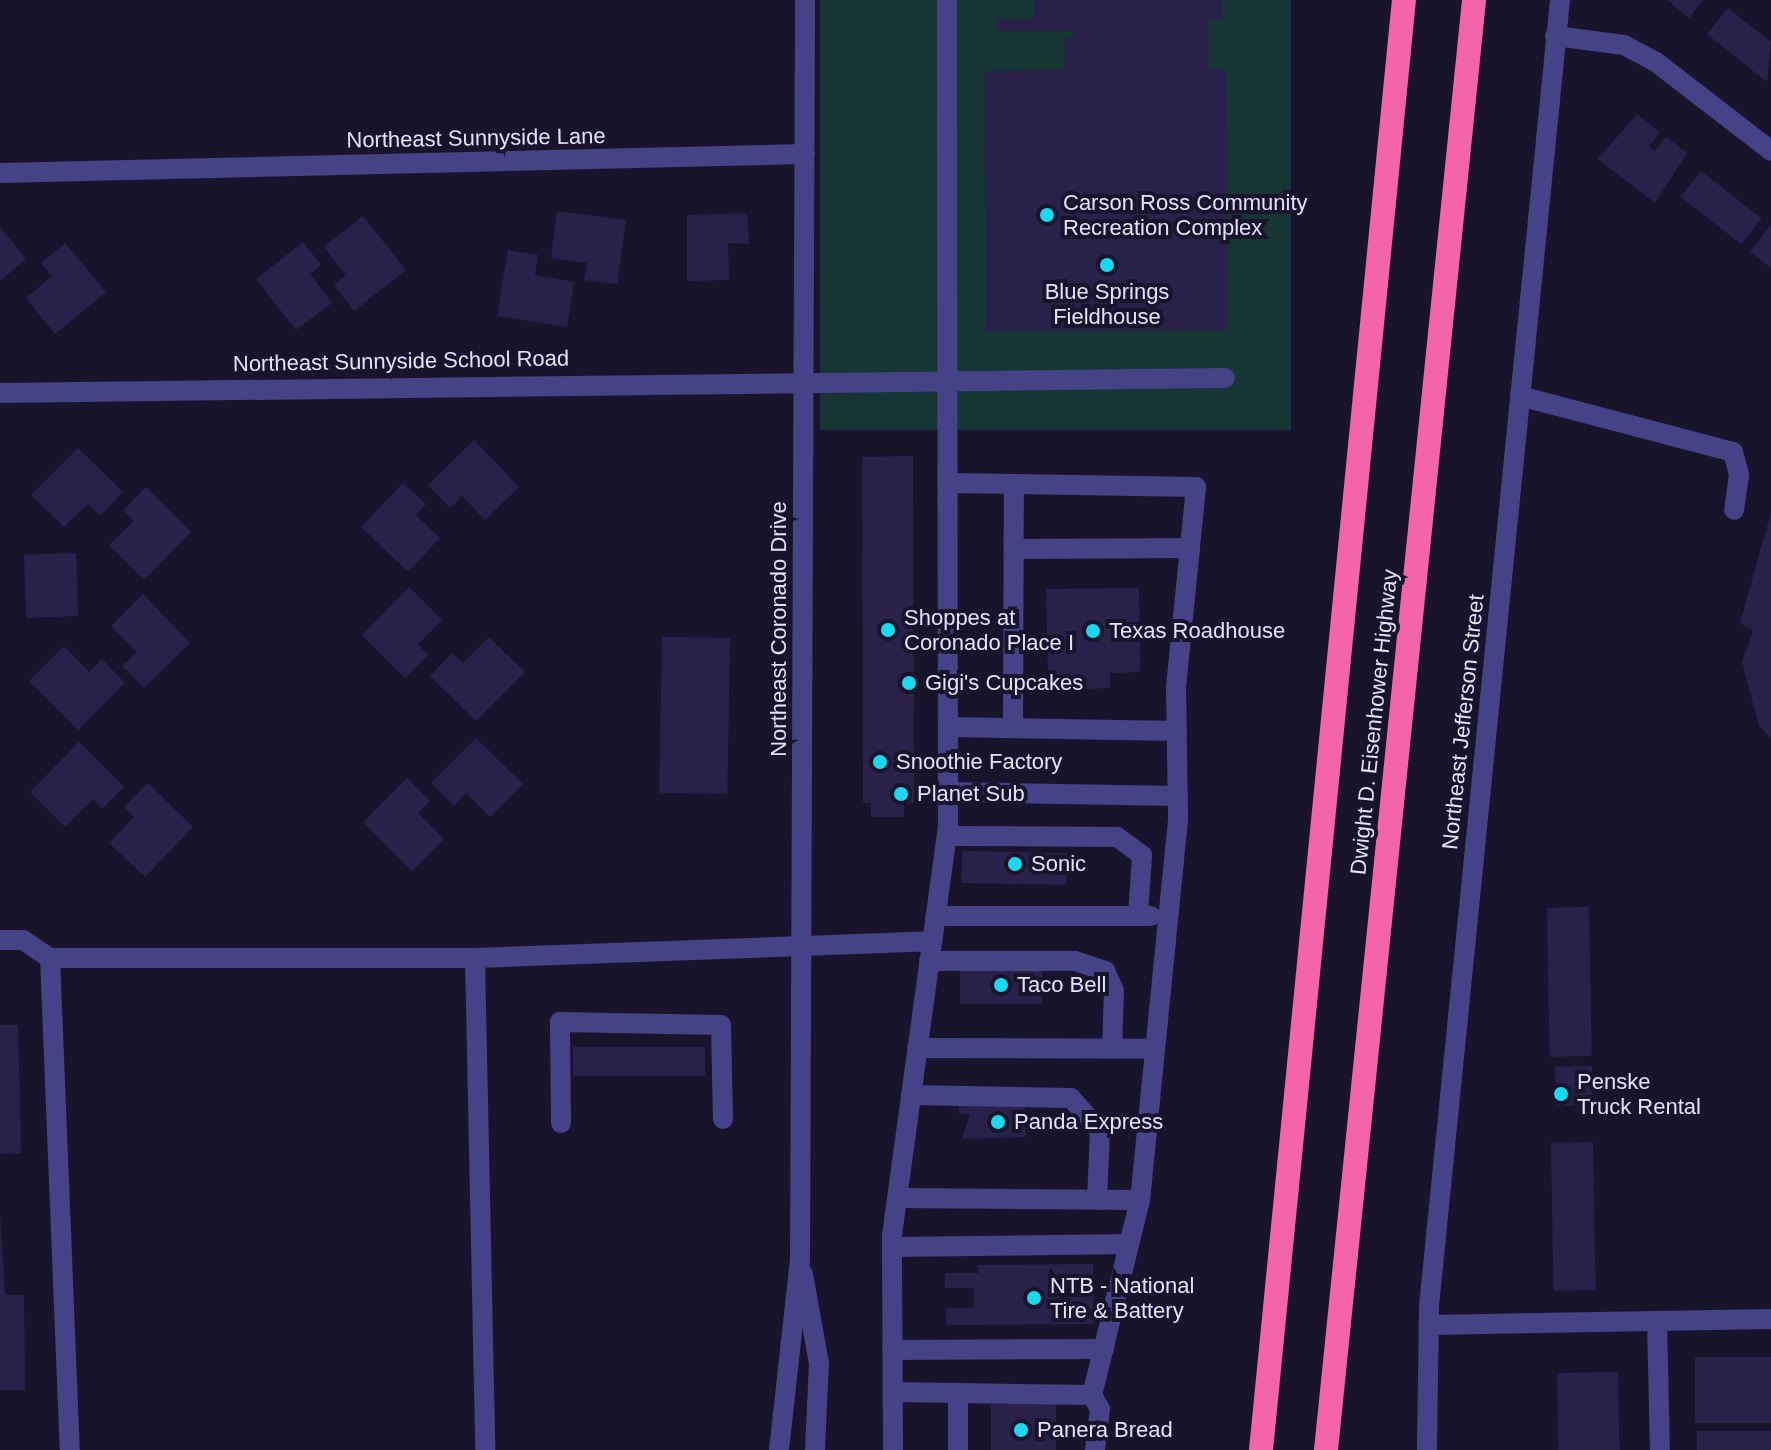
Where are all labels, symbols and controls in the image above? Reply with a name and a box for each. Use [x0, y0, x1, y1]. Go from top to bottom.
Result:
street label: Northeast Sunnyside Lane [346, 123, 606, 153]
place label: Carson Ross Community Recreation Complex [1063, 189, 1308, 240]
marker: Carson Ross Community Recreation Complex [1038, 206, 1056, 224]
marker: Blue Springs Fieldhouse [1098, 256, 1116, 274]
place label: Blue Springs Fieldhouse [1045, 278, 1169, 330]
street label: Northeast Sunnyside School Road [233, 345, 569, 377]
street label: Northeast Coronado Drive [766, 501, 792, 757]
street label: Dwight D. Eisenhower Highway [1345, 568, 1403, 876]
street label: Northeast Jefferson Street [1436, 593, 1490, 851]
place label: Shoppes at Coronado Place I [904, 604, 1074, 656]
place label: Texas Roadhouse [1109, 618, 1285, 644]
marker: Shoppes at Coronado Place I [879, 621, 897, 639]
marker: Texas Roadhouse [1084, 622, 1102, 640]
place label: Gigi's Cupcakes [925, 670, 1083, 696]
marker: Gigi's Cupcakes [900, 674, 918, 692]
place label: Snoothie Factory [896, 749, 1062, 775]
marker: Snoothie Factory [871, 753, 889, 771]
place label: Planet Sub [917, 781, 1025, 807]
marker: Planet Sub [892, 785, 910, 803]
place label: Sonic [1031, 851, 1086, 877]
marker: Sonic [1006, 855, 1024, 873]
place label: Taco Bell [1017, 972, 1106, 998]
marker: Taco Bell [992, 976, 1010, 994]
place label: Penske Truck Rental [1577, 1068, 1701, 1120]
marker: Penske Truck Rental [1552, 1085, 1570, 1103]
place label: Panda Express [1014, 1109, 1163, 1135]
marker: Panda Express [989, 1113, 1007, 1131]
place label: NTB - National Tire & Battery [1050, 1272, 1194, 1324]
marker: NTB - National Tire & Battery [1025, 1289, 1043, 1307]
place label: Panera Bread [1037, 1417, 1173, 1443]
marker: Panera Bread [1012, 1421, 1030, 1439]

